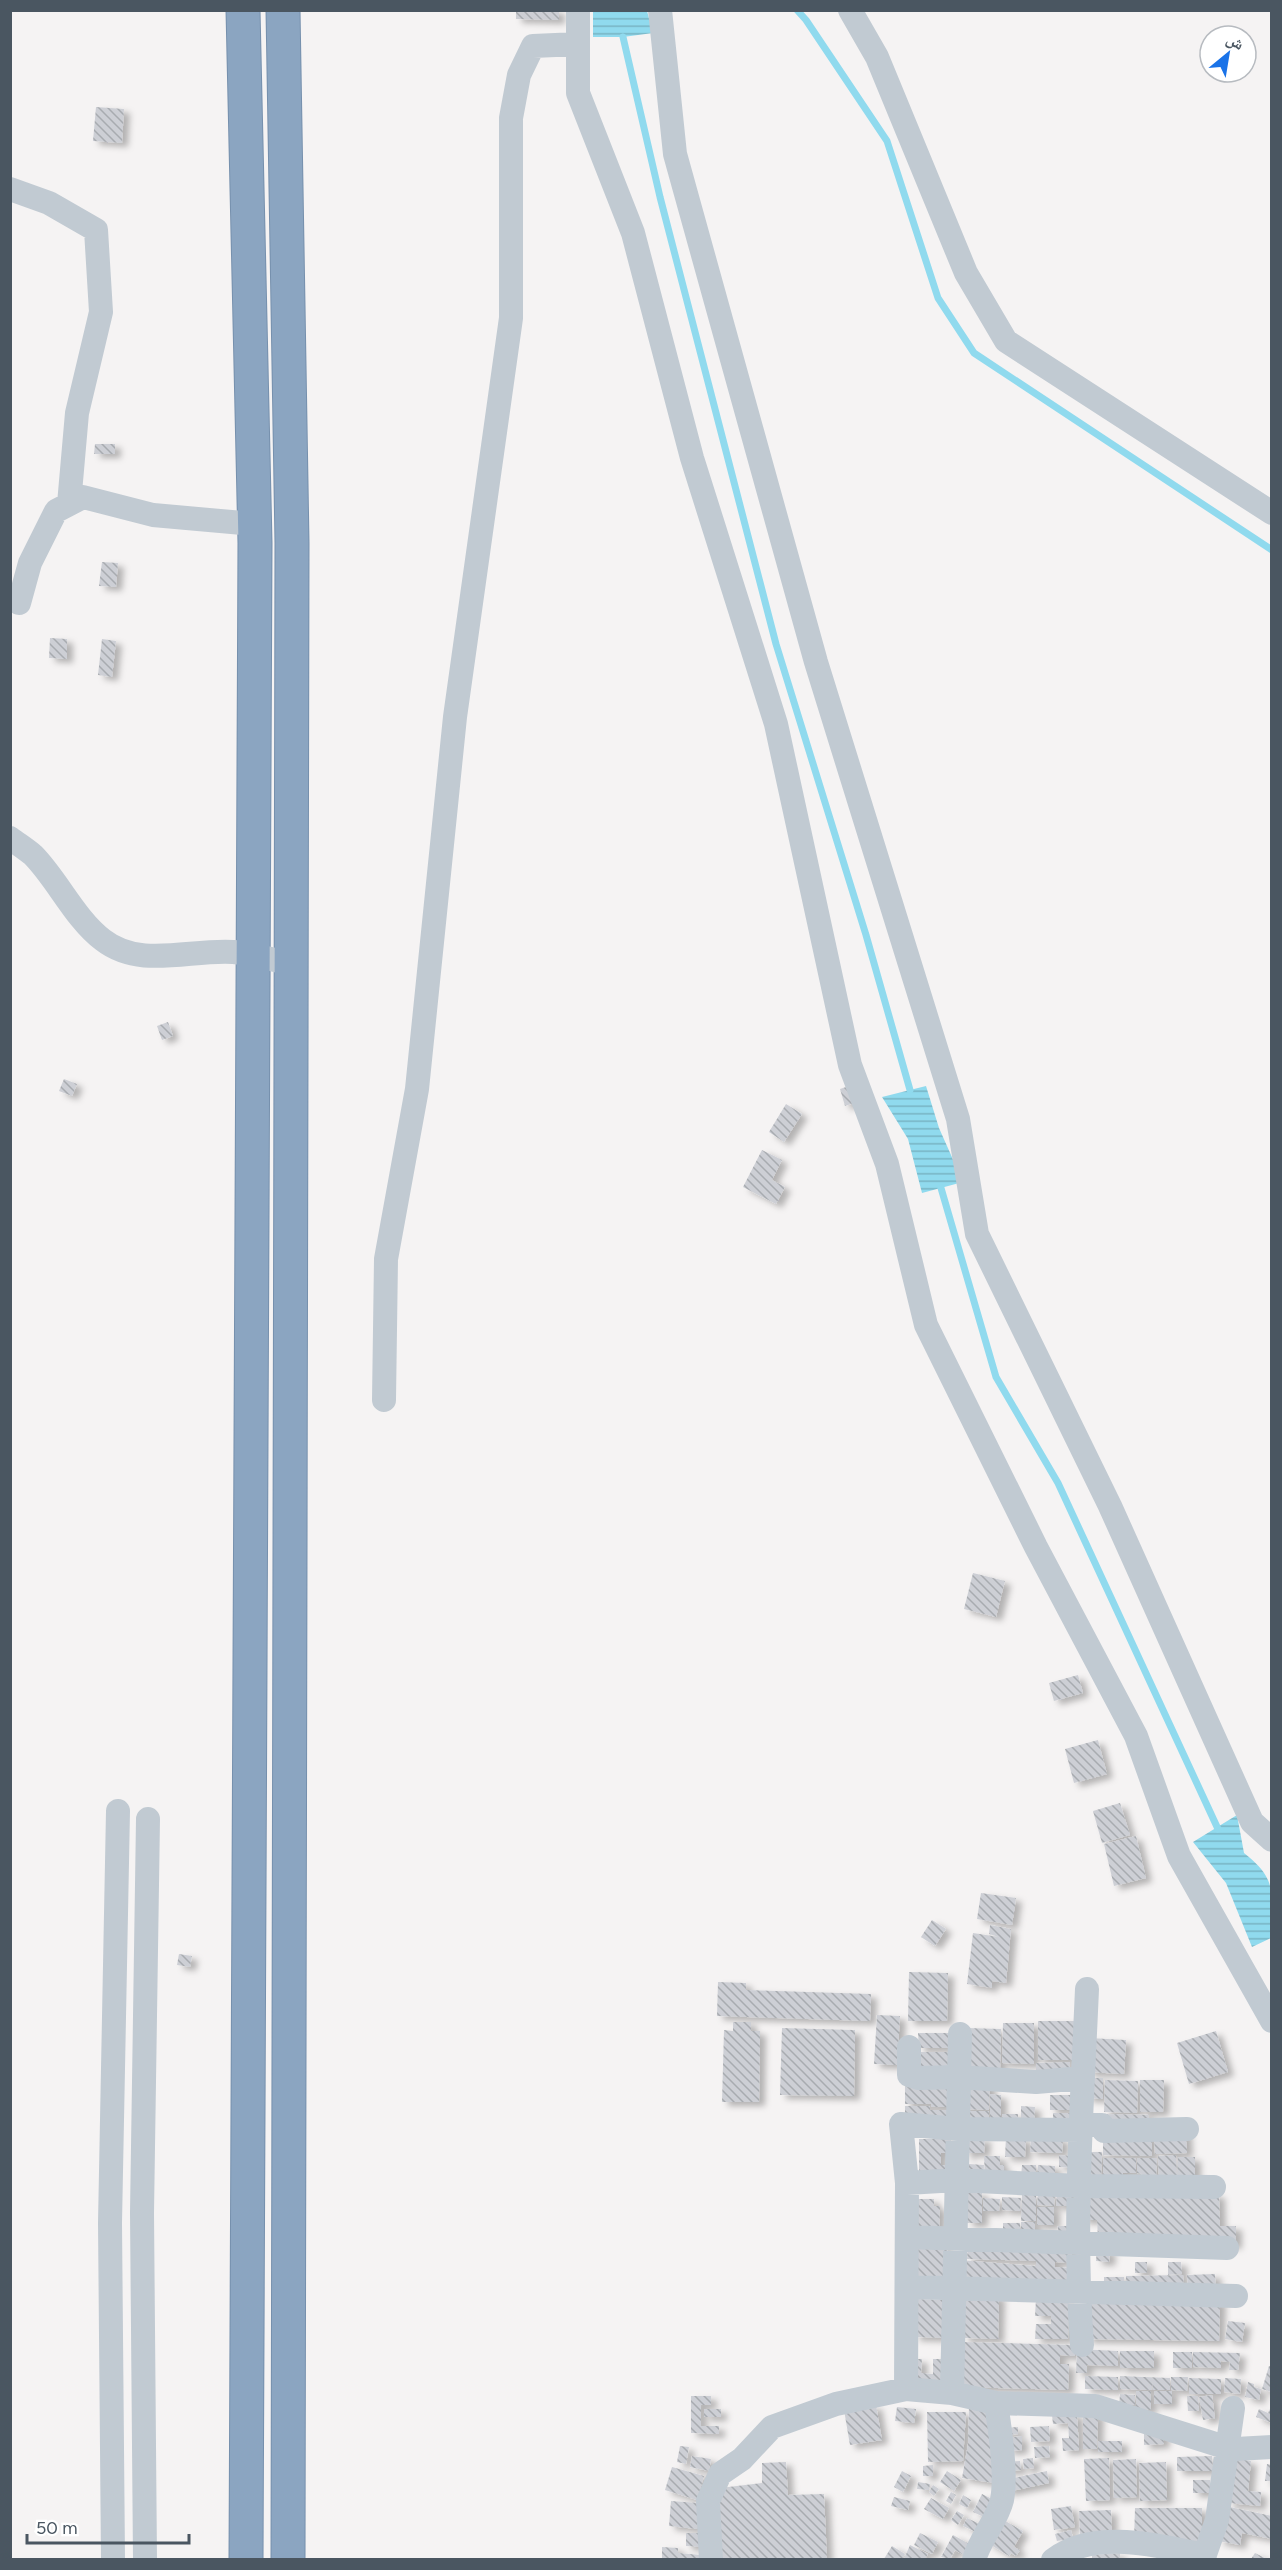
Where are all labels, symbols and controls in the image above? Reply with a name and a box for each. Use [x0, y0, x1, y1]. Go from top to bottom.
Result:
north arrow [1198, 24, 1258, 84]
text: ش [1223, 29, 1247, 54]
scale bar [27, 2507, 189, 2545]
text: 50 m [36, 2517, 78, 2539]

